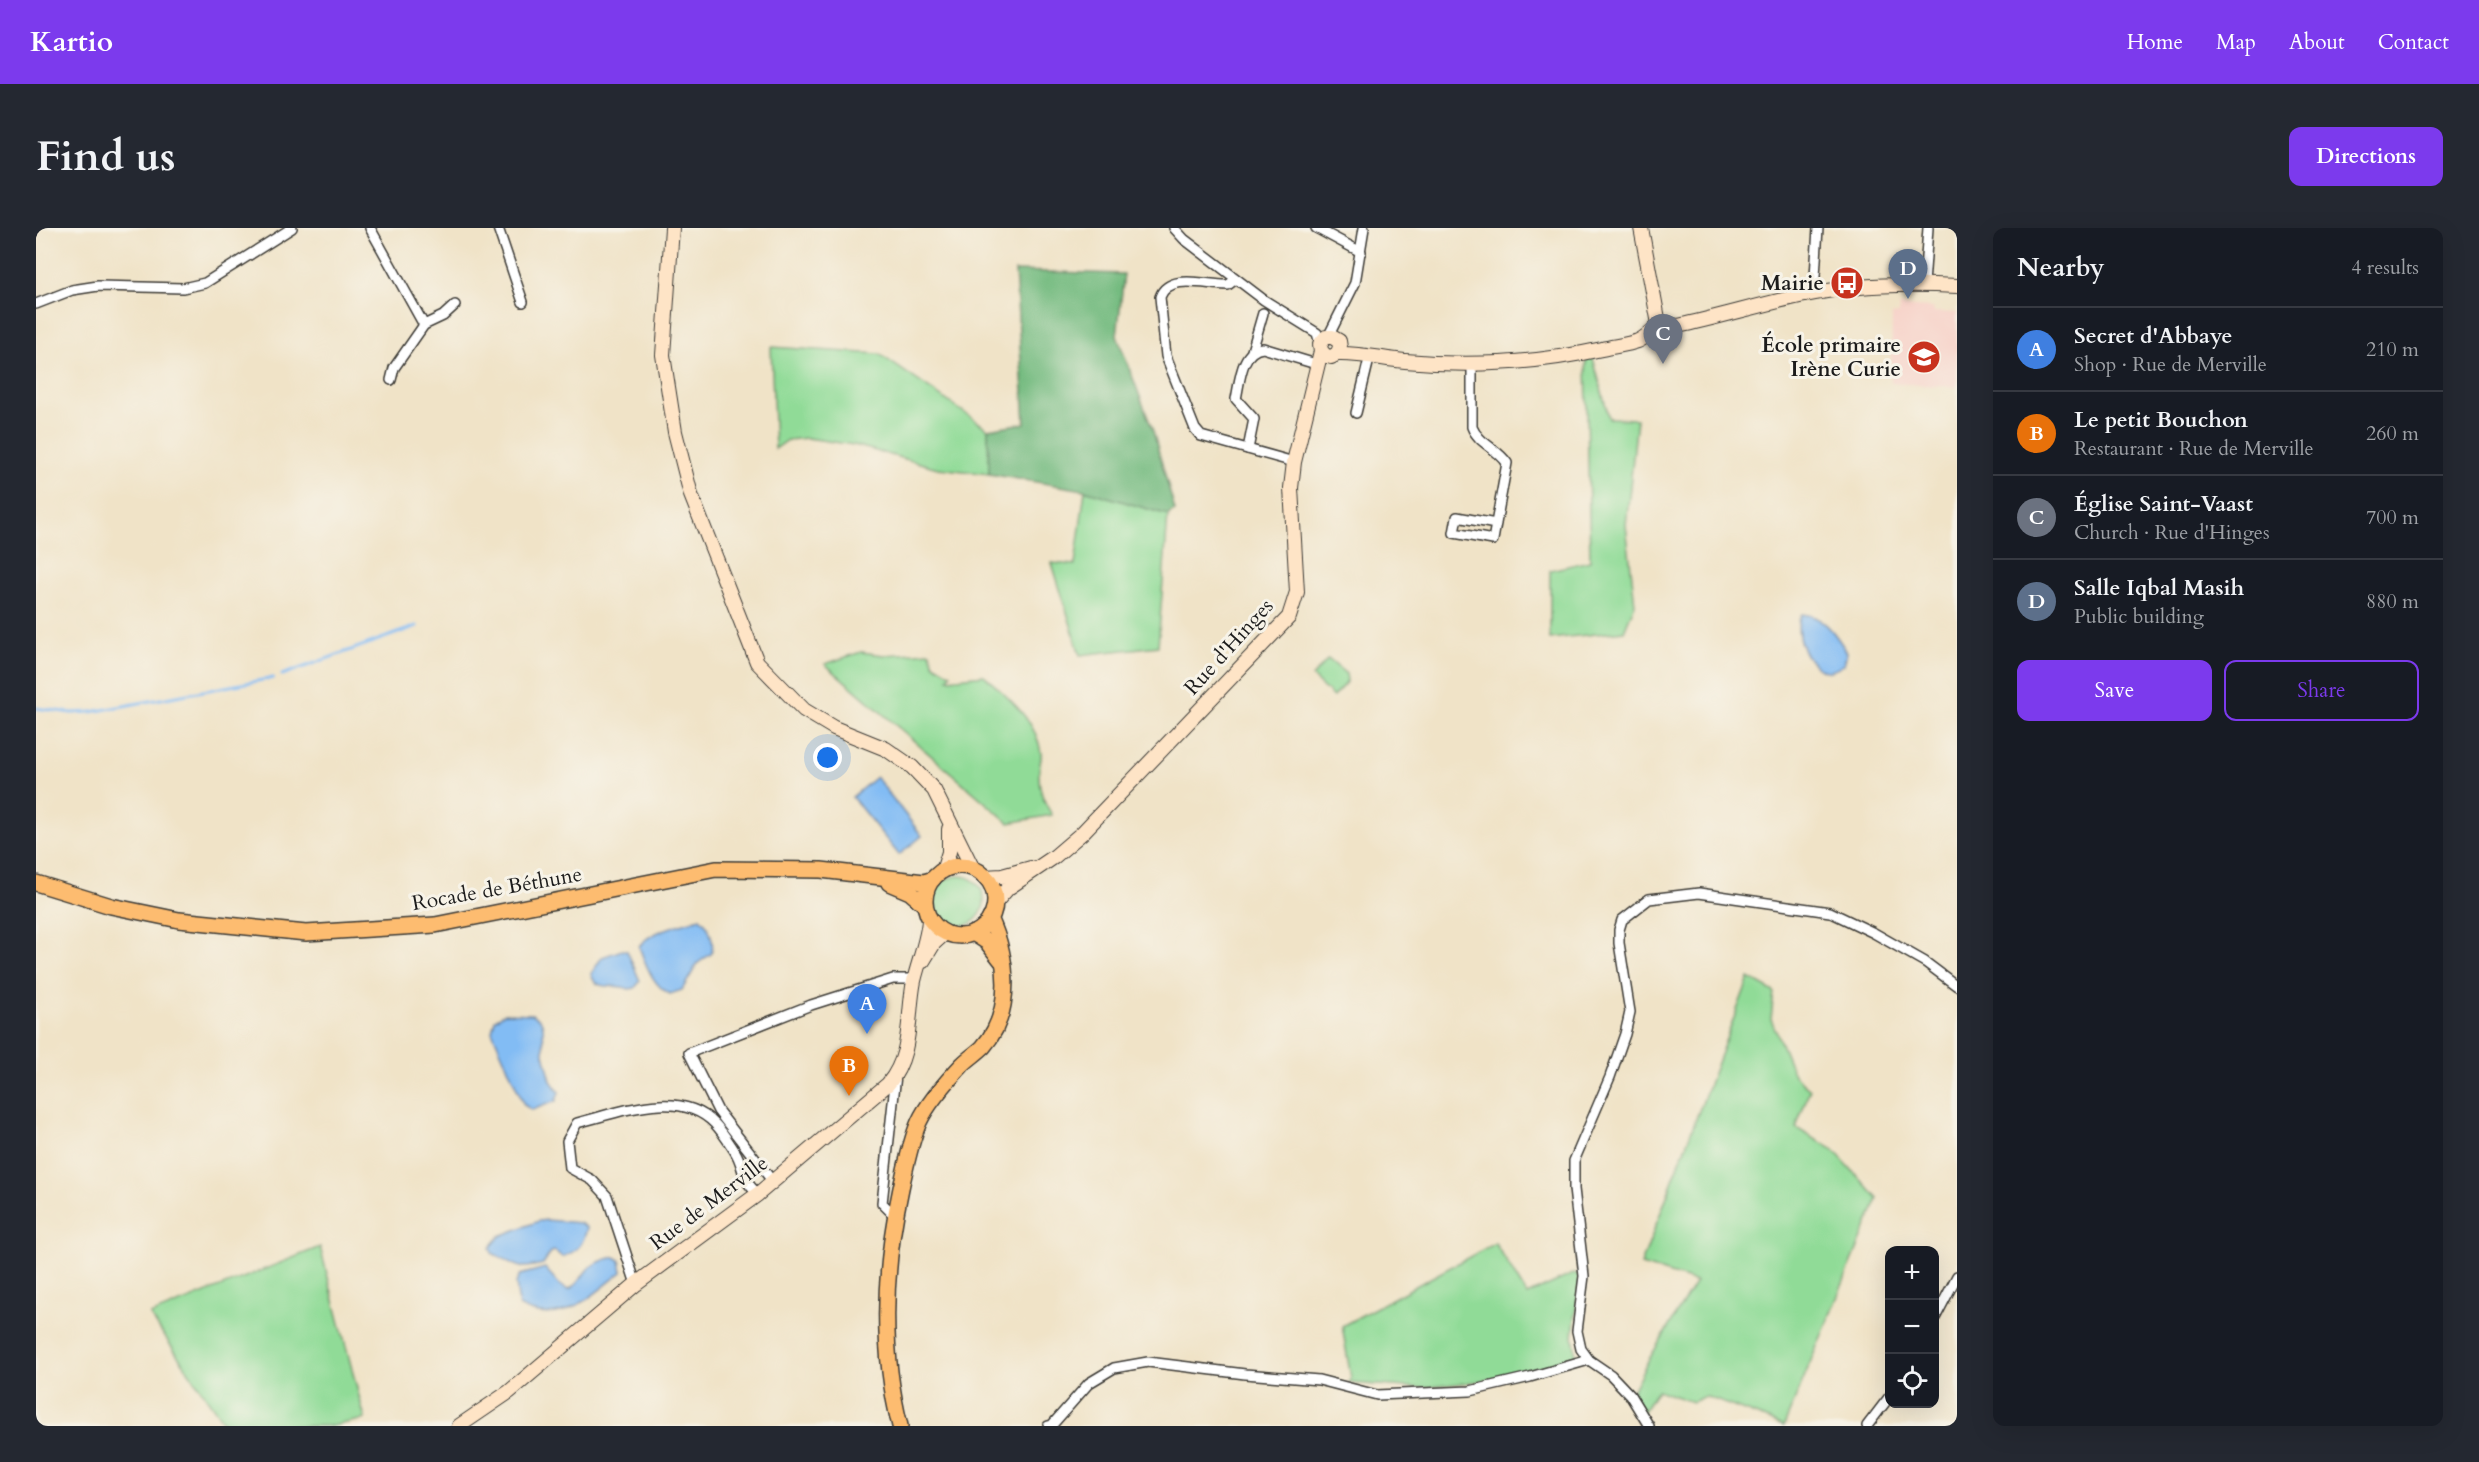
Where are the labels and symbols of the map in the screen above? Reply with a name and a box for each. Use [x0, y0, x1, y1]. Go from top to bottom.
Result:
pin: D [1888, 250, 1928, 299]
bus stop icon: Mairie [1829, 265, 1865, 301]
place label: Mairie [1761, 269, 1824, 298]
pin: C [1644, 314, 1682, 364]
place label: École primaire Irène Curie [1761, 331, 1901, 384]
school or university icon: École primaire Irène Curie [1906, 339, 1942, 375]
street label: Rue d'Hinges [1178, 592, 1280, 702]
your location [813, 743, 842, 772]
street label: Rocade de Béthune [410, 860, 584, 918]
pin: A [848, 984, 886, 1034]
pin: B [830, 1046, 868, 1096]
street label: Rue de Merville [644, 1149, 774, 1257]

